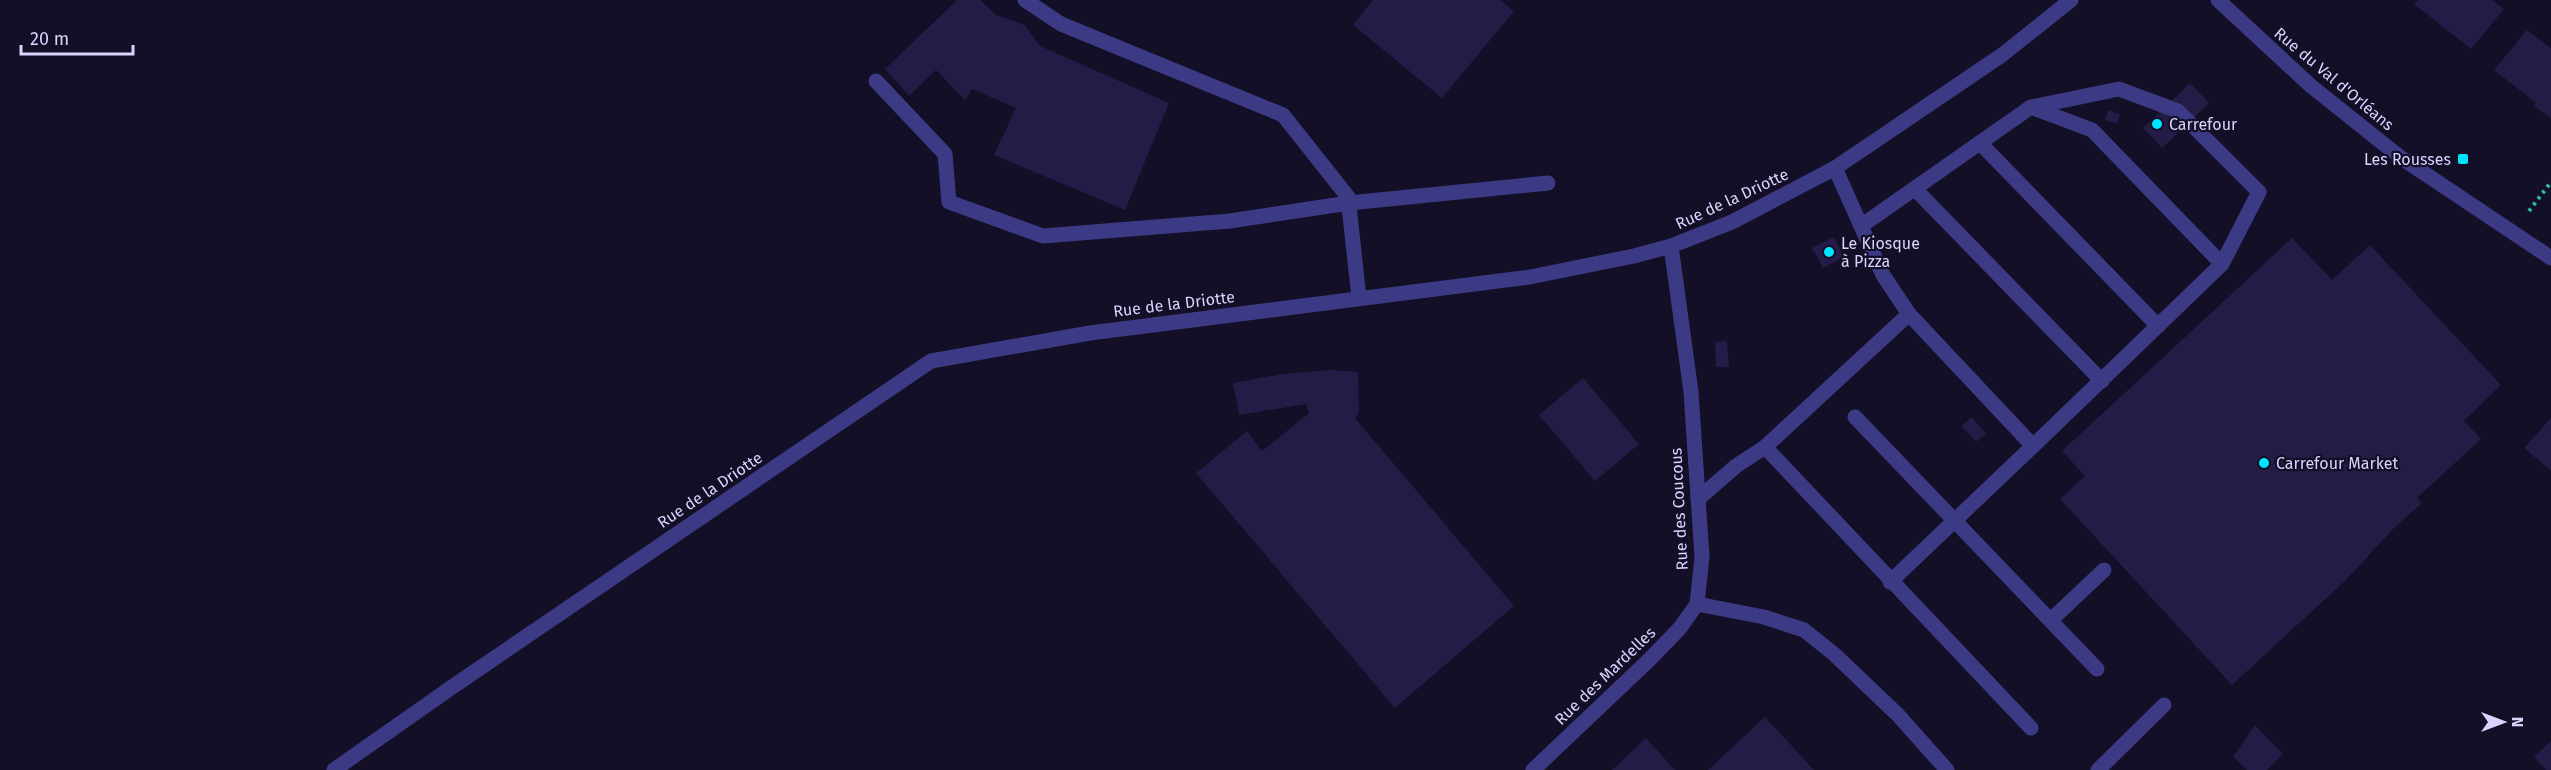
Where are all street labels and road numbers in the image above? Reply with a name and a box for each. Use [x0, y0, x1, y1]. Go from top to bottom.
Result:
street label: Rue du Val d'Orléans [2271, 24, 2397, 134]
street label: Rue de la Driotte [1673, 165, 1791, 233]
street label: Rue de la Driotte [1112, 287, 1236, 321]
street label: Rue des Coucous [1666, 447, 1692, 571]
street label: Rue de la Driotte [654, 448, 766, 532]
street label: Rue des Mardelles [1551, 623, 1659, 729]

